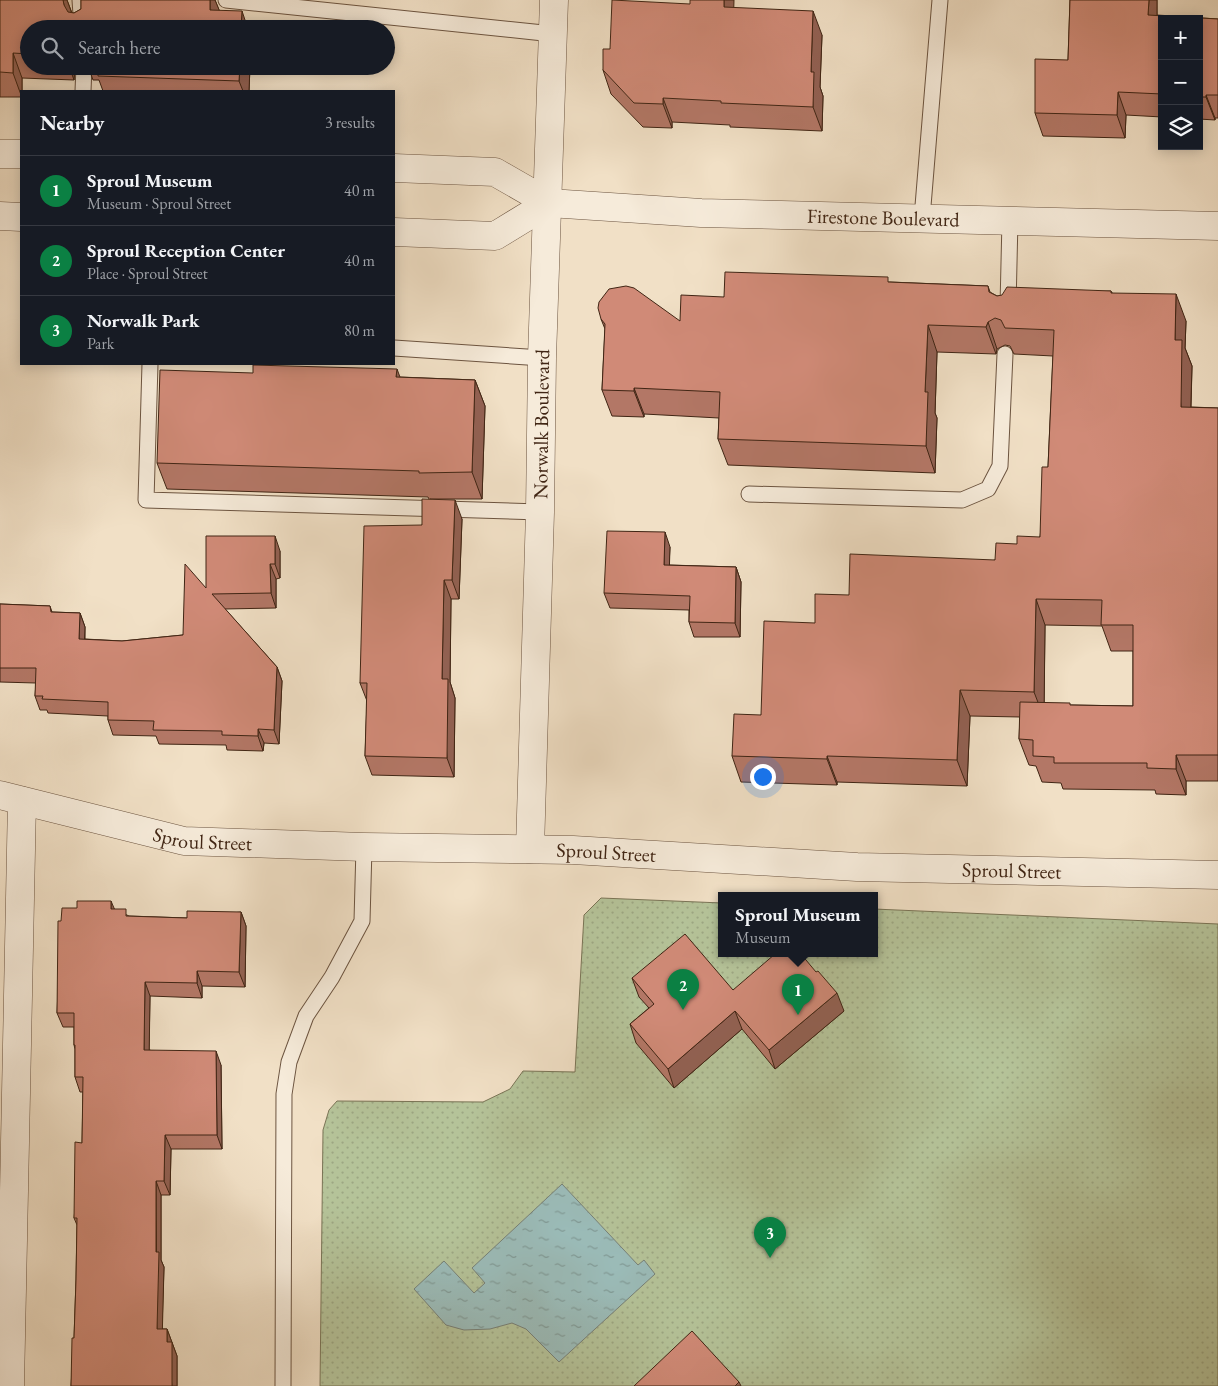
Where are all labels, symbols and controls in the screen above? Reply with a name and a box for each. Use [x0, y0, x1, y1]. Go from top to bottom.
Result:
map controls [1158, 15, 1203, 150]
button: + [1158, 15, 1203, 60]
search box [20, 20, 395, 75]
icon: search [38, 34, 66, 62]
text: Search here [78, 35, 160, 60]
button: − [1158, 60, 1203, 105]
button: layers [1158, 105, 1203, 150]
text: Nearby [40, 109, 104, 136]
text: 3 results [325, 112, 375, 133]
text: Sproul Museum [87, 168, 212, 193]
text: 1 [52, 180, 60, 201]
text: 40 m [344, 180, 375, 201]
text: Museum · Sproul Street [87, 193, 231, 214]
street label: Firestone Boulevard [807, 203, 961, 233]
text: Sproul Reception Center [87, 238, 285, 263]
text: 2 [52, 250, 60, 271]
text: 40 m [344, 250, 375, 271]
text: Place · Sproul Street [87, 263, 208, 284]
text: Norwalk Park [87, 308, 199, 333]
text: 3 [52, 320, 60, 341]
text: 80 m [344, 320, 375, 341]
text: Park [87, 333, 114, 354]
street label: Norwalk Boulevard [527, 348, 555, 499]
your location [750, 764, 776, 790]
street label: Sproul Street [150, 821, 253, 856]
street label: Sproul Street [556, 837, 657, 868]
street label: Sproul Street [962, 856, 1062, 885]
popup [718, 892, 878, 957]
text: Sproul Museum [735, 902, 861, 927]
text: Museum [735, 927, 790, 948]
pin: 2 [667, 969, 699, 1010]
pin: 1 [782, 974, 814, 1015]
pin: 3 [754, 1217, 786, 1258]

